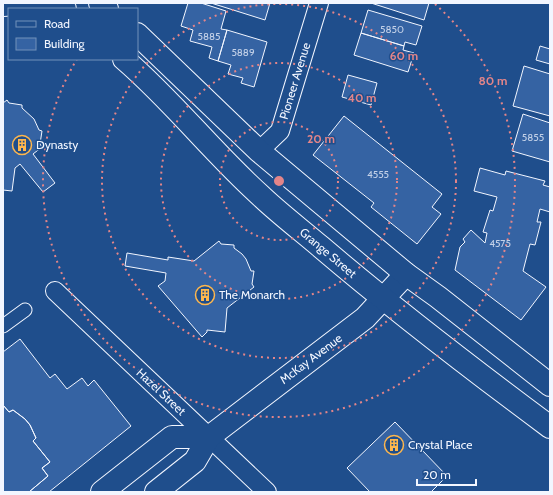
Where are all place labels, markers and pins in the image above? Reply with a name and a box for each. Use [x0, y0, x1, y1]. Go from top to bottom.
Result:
building icon: Dynasty [11, 134, 33, 156]
place label: Dynasty [36, 137, 78, 152]
centre of rings [272, 174, 286, 188]
building icon: The Monarch [194, 284, 216, 306]
place label: The Monarch [219, 287, 285, 302]
building icon: Crystal Place [383, 434, 405, 456]
place label: Crystal Place [408, 437, 472, 452]

